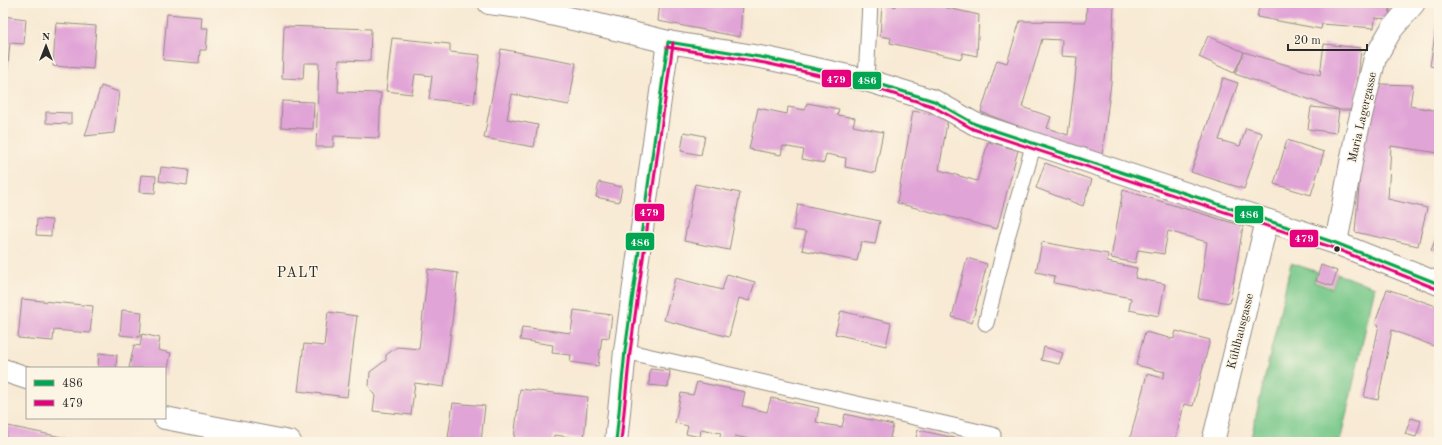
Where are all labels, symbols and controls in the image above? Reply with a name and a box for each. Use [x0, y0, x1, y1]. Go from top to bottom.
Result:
north arrow [26, 26, 66, 66]
scale bar [1288, 26, 1367, 52]
text: N [42, 32, 51, 43]
text: 20 m [1294, 35, 1321, 47]
line badge: 479 [821, 69, 852, 88]
street label: Maria Lagergasse [1347, 70, 1379, 164]
line badge: 486 [852, 71, 882, 90]
text: 479 [826, 75, 846, 86]
text: 486 [857, 76, 877, 87]
line badge: 479 [634, 203, 665, 222]
line badge: 486 [1234, 205, 1264, 224]
text: 479 [639, 208, 659, 219]
text: 486 [1239, 210, 1259, 221]
line badge: 479 [1289, 229, 1319, 248]
line badge: 486 [625, 232, 655, 251]
text: 479 [1294, 234, 1314, 245]
text: 486 [630, 238, 650, 249]
unlabelled marker [1332, 244, 1342, 254]
district label: PALT [277, 266, 319, 280]
street label: Kühlhausgasse [1226, 292, 1256, 370]
legend [26, 367, 166, 419]
text: 486 [62, 378, 83, 390]
text: 479 [62, 398, 83, 410]

